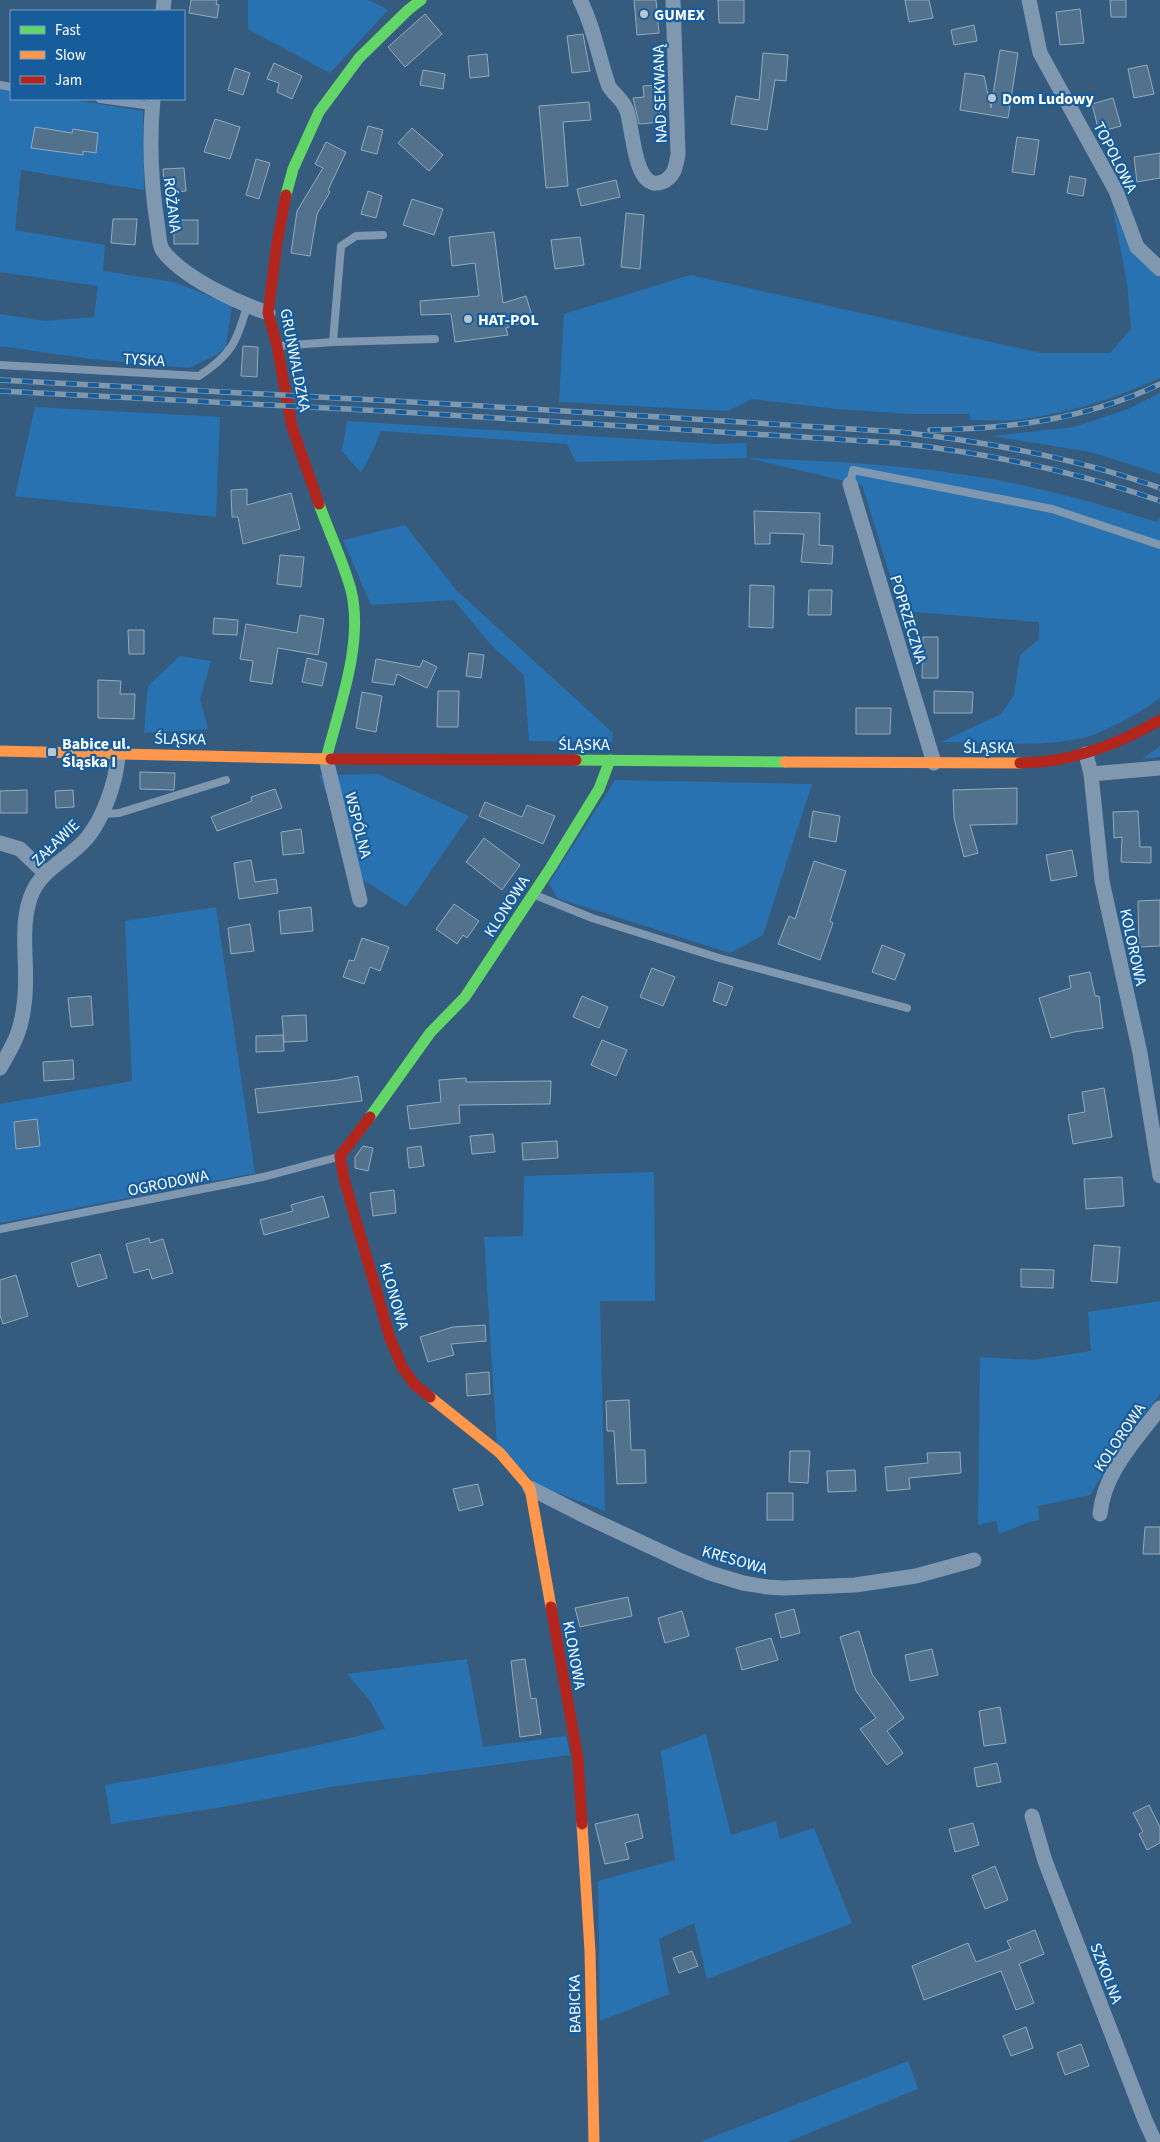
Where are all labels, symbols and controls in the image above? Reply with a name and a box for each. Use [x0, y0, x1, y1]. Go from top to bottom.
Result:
place label: GUMEX [654, 4, 705, 26]
marker: GUMEX [638, 8, 650, 20]
legend [10, 10, 185, 100]
text: Fast [55, 20, 81, 41]
street label: NAD SEKWANĄ [647, 43, 673, 144]
text: Slow [55, 45, 86, 66]
text: Jam [55, 70, 82, 91]
place label: Dom Ludowy [1002, 88, 1095, 110]
marker: Dom Ludowy [986, 92, 998, 104]
street label: TOPOLOWA [1088, 118, 1143, 197]
street label: RÓŻANA [158, 176, 186, 234]
street label: GRUNWALDZKA [274, 307, 316, 414]
place label: HAT-POL [478, 309, 539, 331]
marker: HAT-POL [462, 313, 474, 325]
street label: TYSKA [122, 348, 166, 372]
street label: POPRZECZNA [884, 572, 932, 666]
street label: ŚLĄSKA [154, 728, 206, 750]
place label: Babice ul. Śląska I [62, 733, 131, 773]
street label: ŚLĄSKA [558, 734, 610, 756]
street label: ŚLĄSKA [963, 737, 1015, 759]
marker: Babice ul. Śląska I [46, 746, 58, 758]
street label: WSPÓLNA [339, 790, 377, 861]
street label: ZAŁAWIE [27, 814, 85, 871]
street label: KLONOWA [479, 871, 535, 942]
street label: KOLOROWA [1114, 907, 1152, 988]
street label: OGRODOWA [126, 1164, 211, 1202]
street label: KLONOWA [374, 1260, 414, 1333]
street label: KOLOROWA [1089, 1399, 1151, 1476]
street label: KRESOWA [699, 1540, 770, 1580]
street label: KLONOWA [557, 1619, 591, 1692]
street label: SZKOLNA [1084, 1940, 1128, 2007]
street label: BABICKA [563, 1974, 587, 2033]

